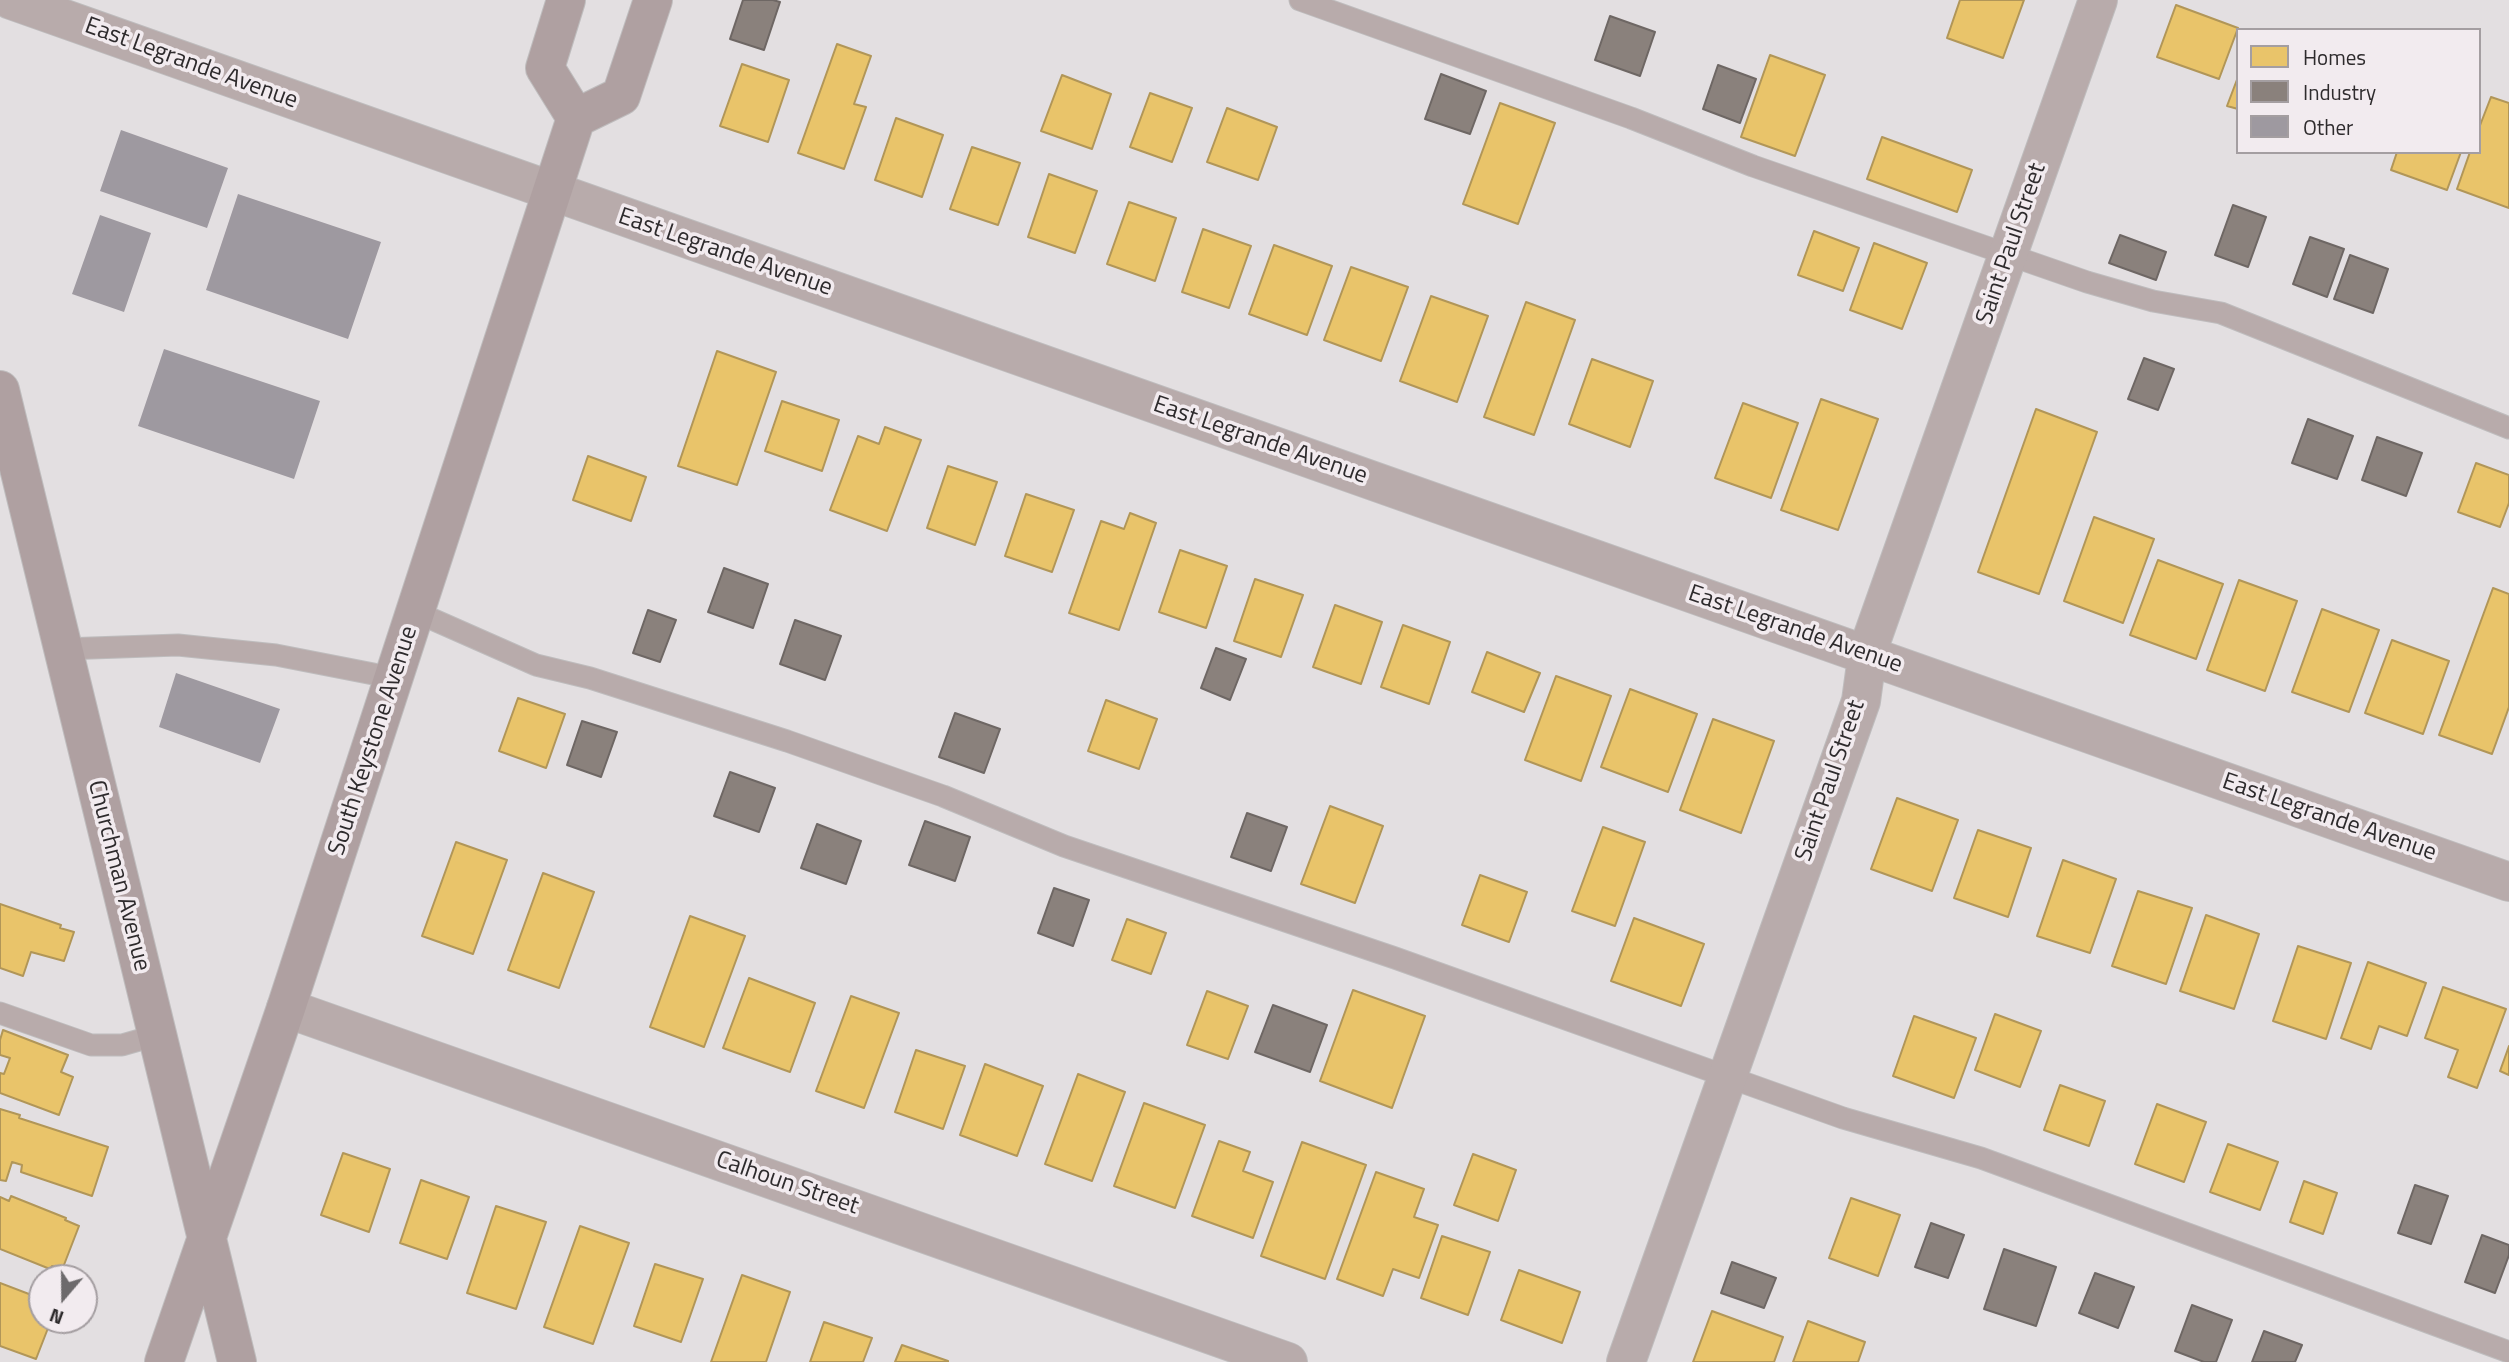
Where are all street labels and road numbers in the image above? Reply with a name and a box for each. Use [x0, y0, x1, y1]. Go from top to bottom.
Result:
street label: East Legrande Avenue [81, 12, 301, 116]
street label: Saint Paul Street [1971, 160, 2053, 328]
street label: East Legrande Avenue [614, 203, 836, 303]
street label: East Legrande Avenue [1149, 391, 1371, 491]
street label: East Legrande Avenue [1684, 580, 1906, 680]
street label: South Keystone Avenue [323, 623, 425, 859]
street label: Saint Paul Street [1790, 697, 1872, 865]
street label: East Legrande Avenue [2218, 768, 2440, 868]
street label: Churchman Avenue [80, 778, 156, 974]
street label: Calhoun Street [712, 1146, 862, 1222]

